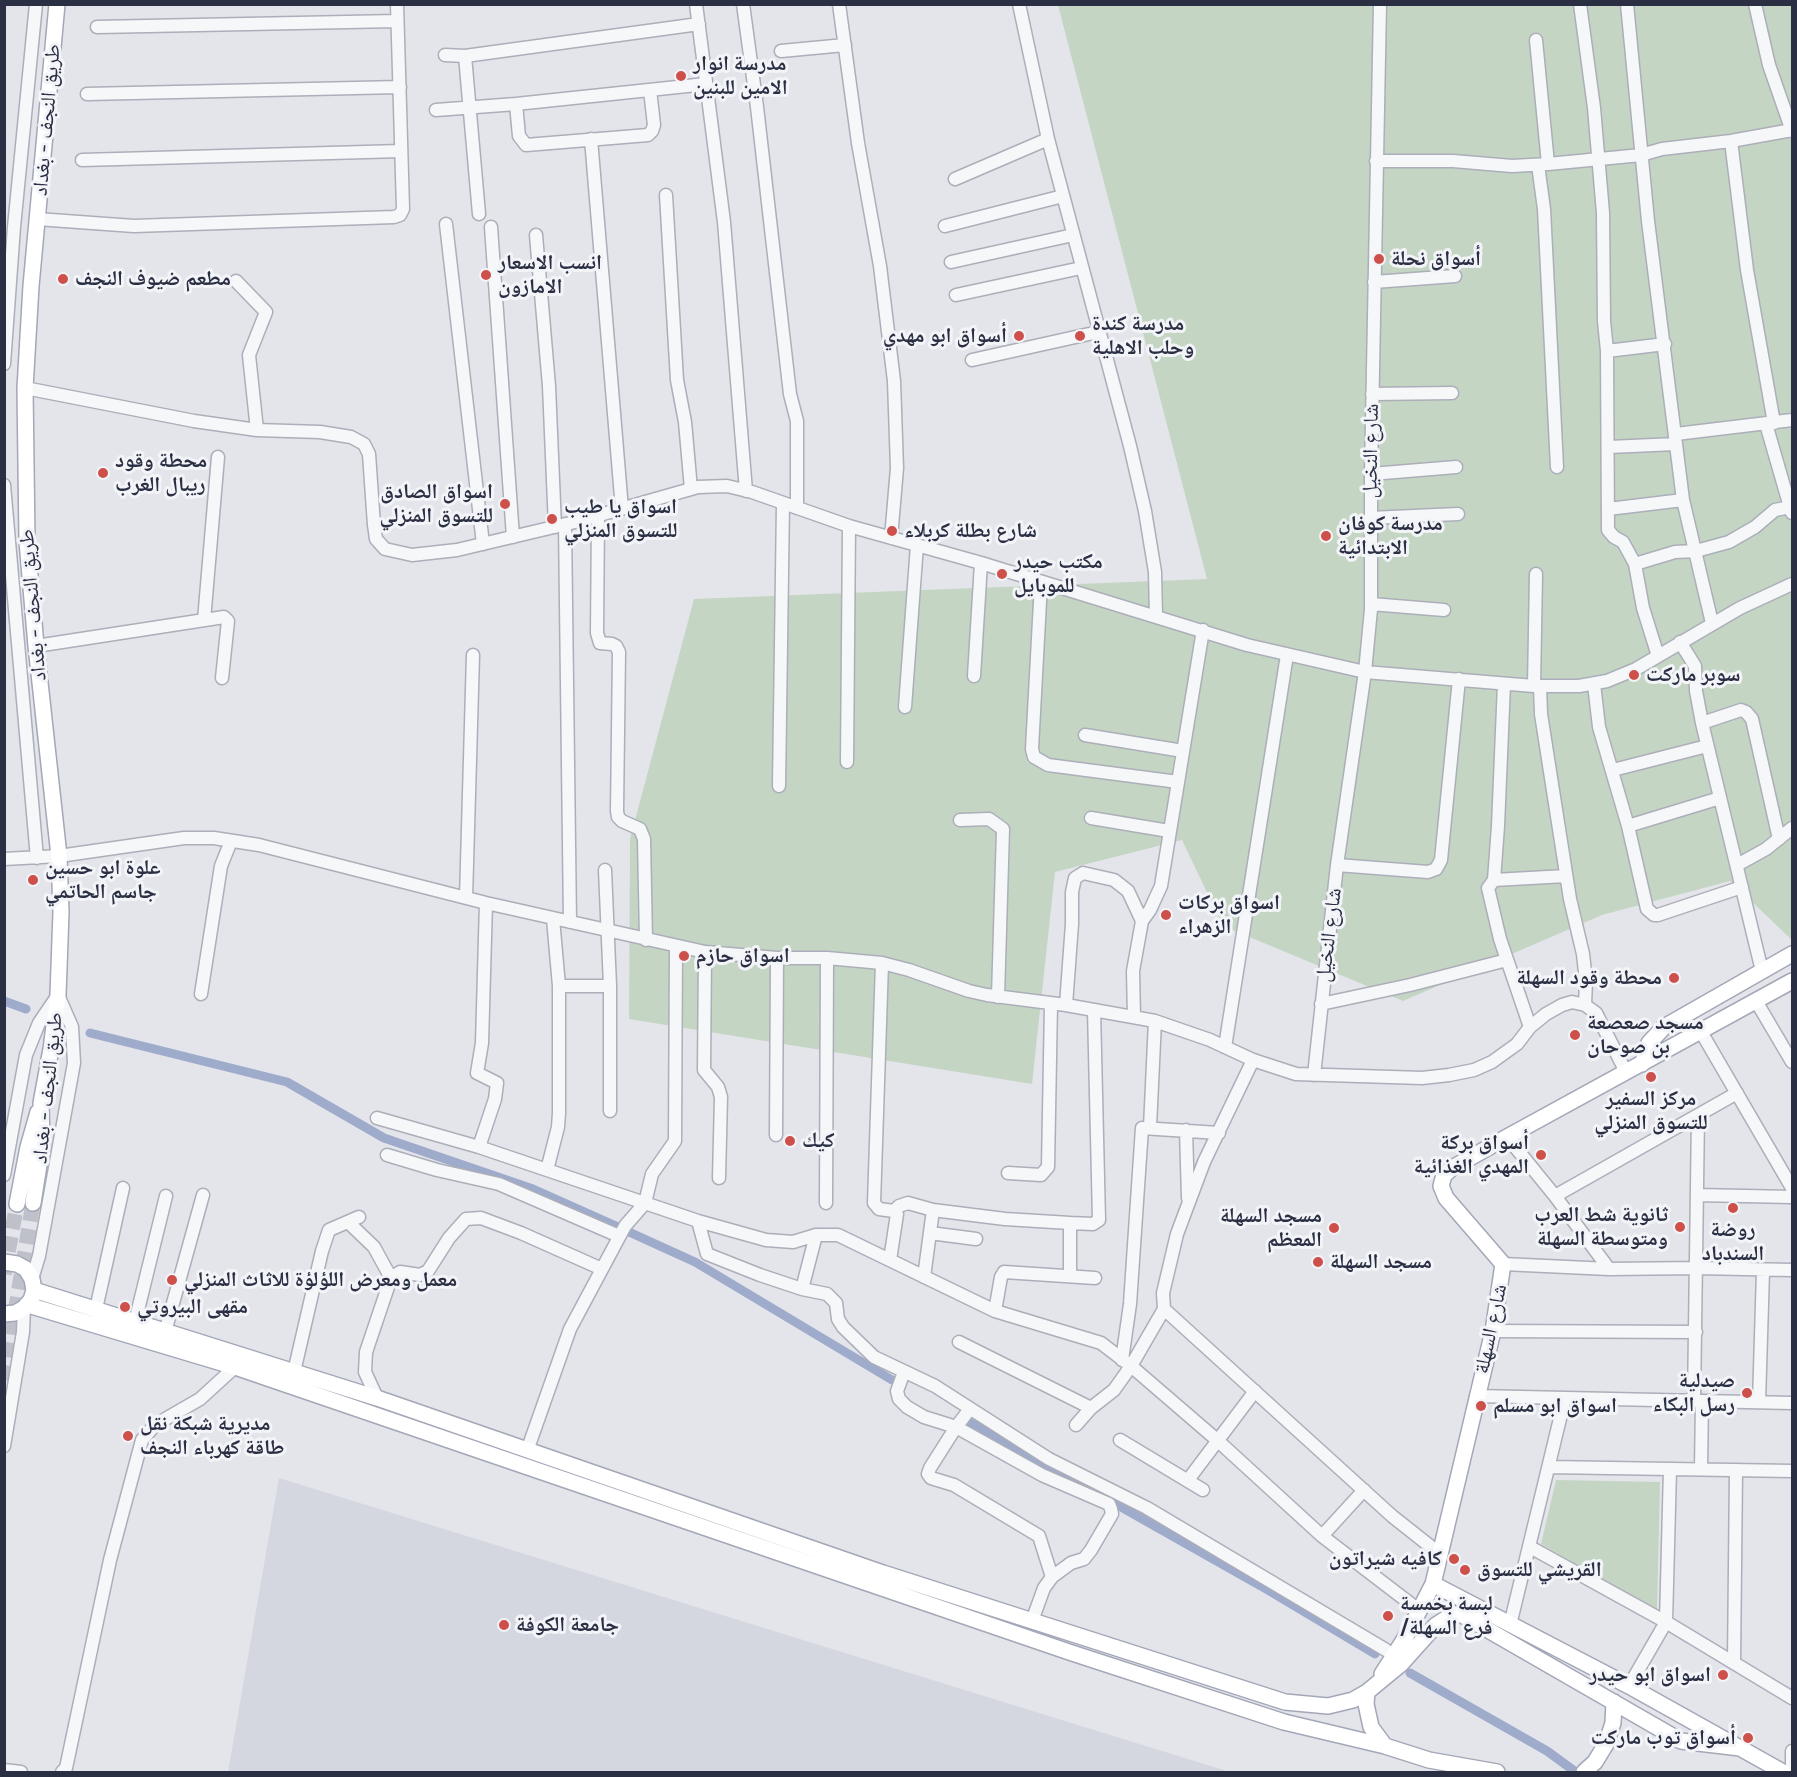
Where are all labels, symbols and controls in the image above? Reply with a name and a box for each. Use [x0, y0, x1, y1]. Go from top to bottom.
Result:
street label: طريق النجف - بغداد [28, 43, 66, 197]
place label: مدرسة انوار الامين للبنين [693, 51, 788, 101]
marker: مدرسة انوار الامين للبنين [674, 69, 688, 83]
place label: أسواق نحلة [1391, 246, 1481, 272]
place label: انسب الاسعار الامازون [498, 250, 602, 300]
marker: أسواق نحلة [1372, 252, 1386, 266]
place label: مطعم ضيوف النجف [75, 266, 231, 292]
marker: انسب الاسعار الامازون [479, 268, 493, 282]
marker: مطعم ضيوف النجف [56, 272, 70, 286]
place label: مدرسة كندة وحلب الاهلية [1092, 311, 1194, 361]
place label: أسواق ابو مهدي [883, 323, 1007, 349]
marker: أسواق ابو مهدي [1012, 329, 1026, 343]
marker: مدرسة كندة وحلب الاهلية [1073, 329, 1087, 343]
street label: شارع النخيل [1358, 403, 1384, 499]
place label: محطة وقود ريبال الغرب [115, 448, 207, 498]
marker: محطة وقود ريبال الغرب [96, 466, 110, 480]
place label: اسواق الصادق للتسوق المنزلي [379, 479, 493, 529]
place label: اسواق يا طيب للتسوق المنزلي [564, 494, 678, 544]
marker: اسواق الصادق للتسوق المنزلي [498, 497, 512, 511]
place label: مدرسة كوفان الابتدائية [1338, 511, 1443, 561]
marker: اسواق يا طيب للتسوق المنزلي [545, 512, 559, 526]
place label: شارع بطلة كربلاء [904, 518, 1037, 544]
marker: شارع بطلة كربلاء [885, 524, 899, 538]
street label: طريق النجف - بغداد [14, 528, 52, 682]
marker: مدرسة كوفان الابتدائية [1319, 529, 1333, 543]
place label: مكتب حيدر للموبايل [1014, 549, 1103, 599]
marker: مكتب حيدر للموبايل [995, 567, 1009, 581]
place label: سوبر ماركت [1646, 662, 1740, 688]
marker: سوبر ماركت [1627, 668, 1641, 682]
place label: علوة ابو حسين جاسم الحاتمي [45, 855, 161, 905]
marker: علوة ابو حسين جاسم الحاتمي [26, 873, 40, 887]
street label: شارع النخيل [1311, 886, 1347, 984]
place label: اسواق بركات الزهراء [1178, 890, 1280, 940]
marker: اسواق بركات الزهراء [1159, 908, 1173, 922]
place label: اسواق حازم [696, 943, 790, 969]
marker: اسواق حازم [677, 949, 691, 963]
place label: محطة وقود السهلة [1516, 965, 1662, 991]
marker: محطة وقود السهلة [1667, 971, 1681, 985]
place label: مسجد صعصعة بن صوحان [1587, 1010, 1704, 1060]
street label: طريق النجف - بغداد [28, 1011, 68, 1165]
marker: مسجد صعصعة بن صوحان [1568, 1028, 1582, 1042]
marker: مركز السفير للتسوق المنزلي [1644, 1070, 1658, 1084]
place label: مركز السفير للتسوق المنزلي [1594, 1086, 1708, 1136]
place label: كيك [802, 1128, 835, 1154]
place label: أسواق بركة المهدي الغذائية [1414, 1130, 1529, 1180]
marker: كيك [783, 1134, 797, 1148]
marker: أسواق بركة المهدي الغذائية [1534, 1148, 1548, 1162]
marker: روضة السندباد [1726, 1201, 1740, 1215]
place label: ثانوية شط العرب ومتوسطة السهلة [1534, 1202, 1668, 1252]
place label: مسجد السهلة المعظم [1220, 1203, 1322, 1253]
place label: روضة السندباد [1702, 1217, 1764, 1267]
marker: ثانوية شط العرب ومتوسطة السهلة [1673, 1220, 1687, 1234]
marker: مسجد السهلة المعظم [1327, 1221, 1341, 1235]
place label: مسجد السهلة [1330, 1249, 1432, 1275]
marker: مسجد السهلة [1311, 1255, 1325, 1269]
place label: معمل ومعرض اللؤلؤة للاثاث المنزلي [184, 1267, 457, 1293]
marker: معمل ومعرض اللؤلؤة للاثاث المنزلي [165, 1273, 179, 1287]
street label: شارع السهلة [1469, 1282, 1513, 1376]
place label: مقهى البيروتي [137, 1294, 248, 1320]
marker: مقهى البيروتي [118, 1300, 132, 1314]
place label: صيدلية رسل البكاء [1652, 1368, 1735, 1418]
marker: صيدلية رسل البكاء [1740, 1386, 1754, 1400]
place label: اسواق ابو مسلم [1493, 1393, 1617, 1419]
marker: اسواق ابو مسلم [1474, 1399, 1488, 1413]
place label: مديرية شبكة نقل طاقة كهرباء النجف [140, 1411, 285, 1461]
marker: مديرية شبكة نقل طاقة كهرباء النجف [121, 1429, 135, 1443]
place label: كافيه شيراتون [1329, 1546, 1442, 1572]
marker: كافيه شيراتون [1447, 1552, 1461, 1566]
place label: القريشي للتسوق [1477, 1557, 1602, 1583]
marker: القريشي للتسوق [1458, 1563, 1472, 1577]
place label: لبسة بخمسة /فرع السهلة [1400, 1591, 1493, 1641]
marker: لبسة بخمسة /فرع السهلة [1381, 1609, 1395, 1623]
place label: جامعة الكوفة [516, 1612, 619, 1638]
marker: جامعة الكوفة [497, 1618, 511, 1632]
place label: اسواق ابو حيدر [1589, 1662, 1711, 1688]
marker: اسواق ابو حيدر [1716, 1668, 1730, 1682]
place label: أسواق توب ماركت [1591, 1725, 1736, 1751]
marker: أسواق توب ماركت [1741, 1731, 1755, 1745]

